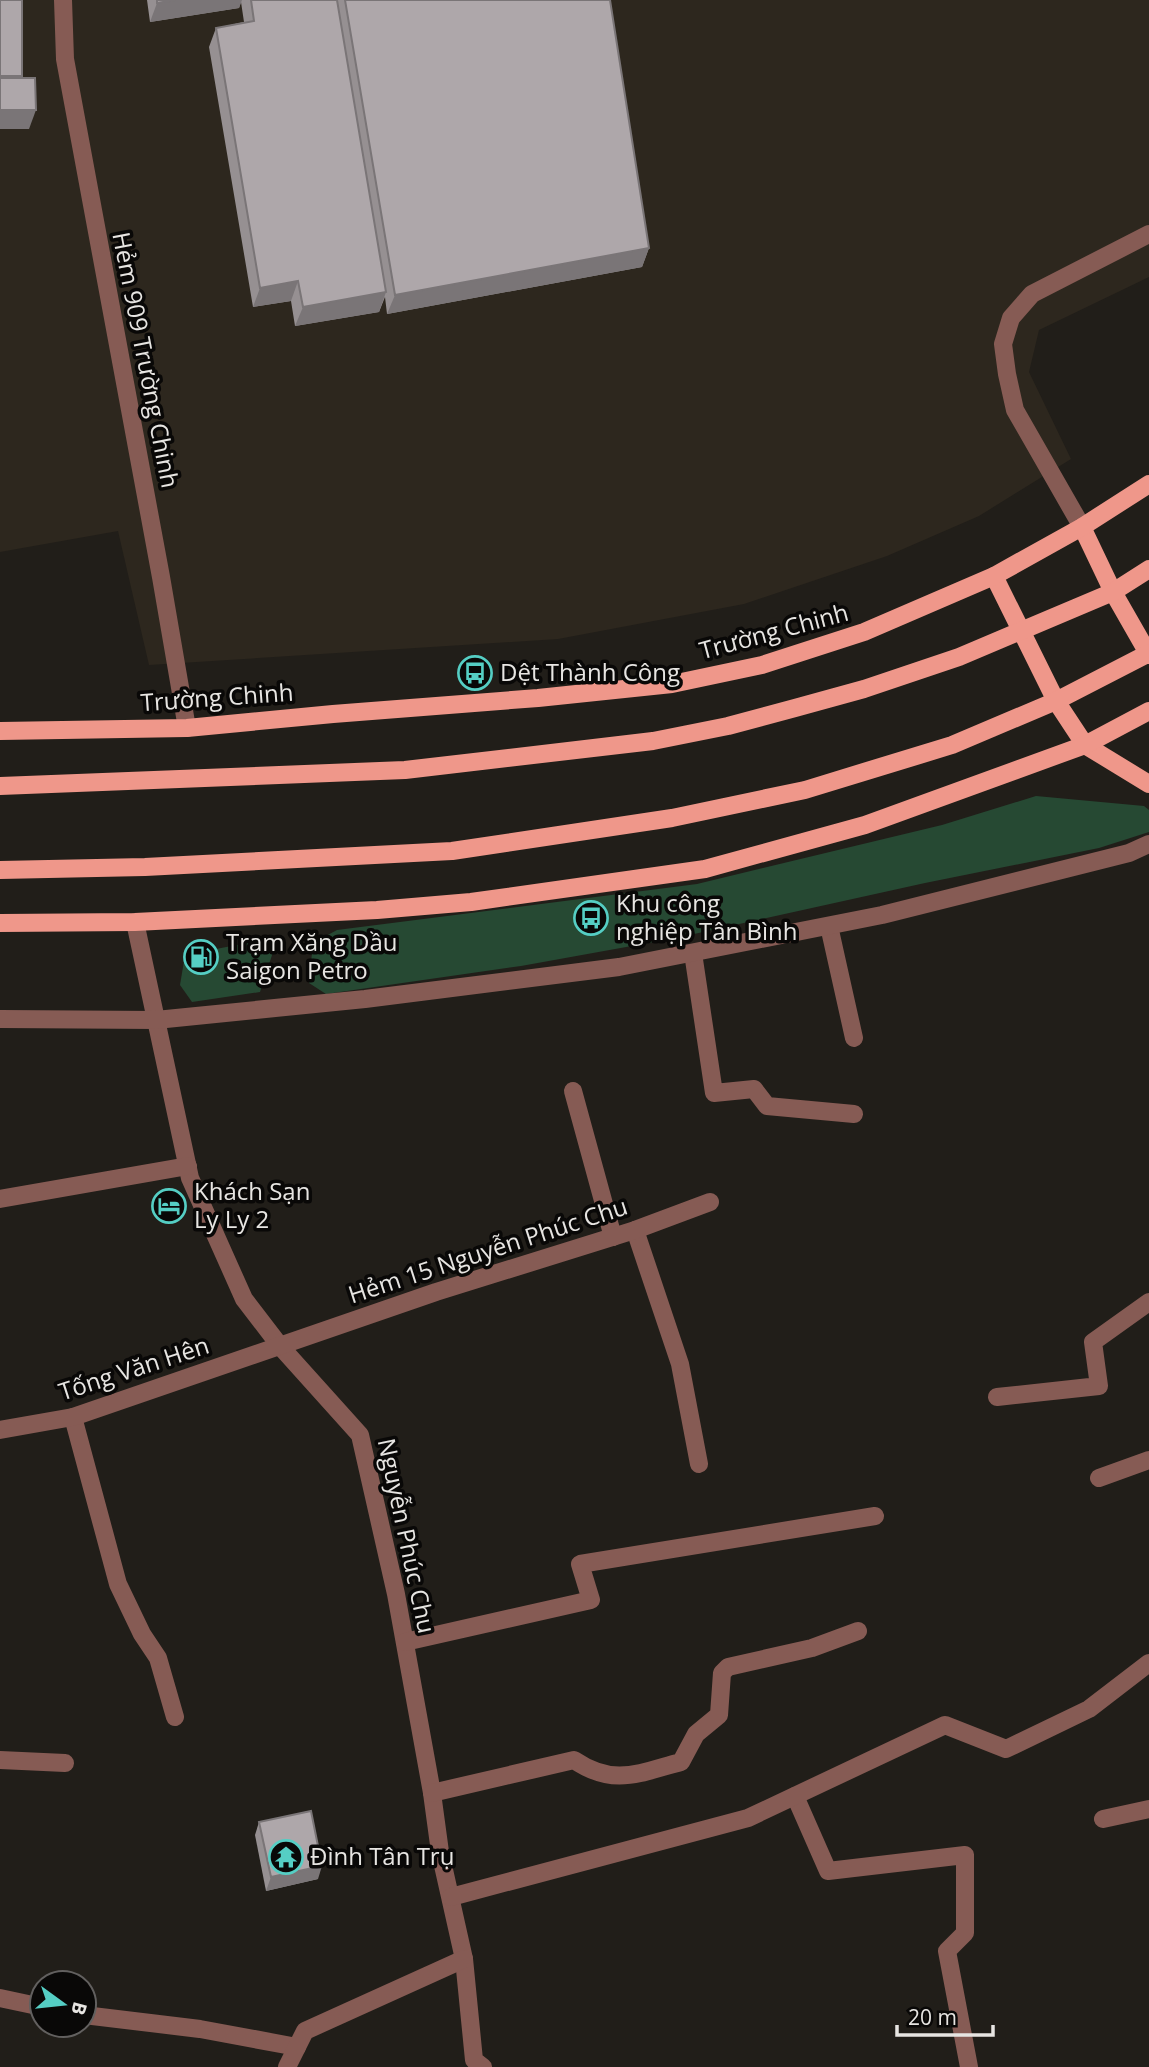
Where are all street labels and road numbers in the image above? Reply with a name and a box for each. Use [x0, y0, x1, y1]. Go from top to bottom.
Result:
street label: Hẻm 909 Trường Chinh [105, 229, 187, 490]
street label: Trường Chinh [695, 595, 852, 666]
street label: Trường Chinh [139, 675, 294, 718]
street label: Hẻm 15 Nguyễn Phúc Chu [344, 1189, 631, 1310]
street label: Tống Văn Hên [54, 1328, 213, 1407]
street label: Nguyễn Phúc Chu [371, 1435, 444, 1636]

